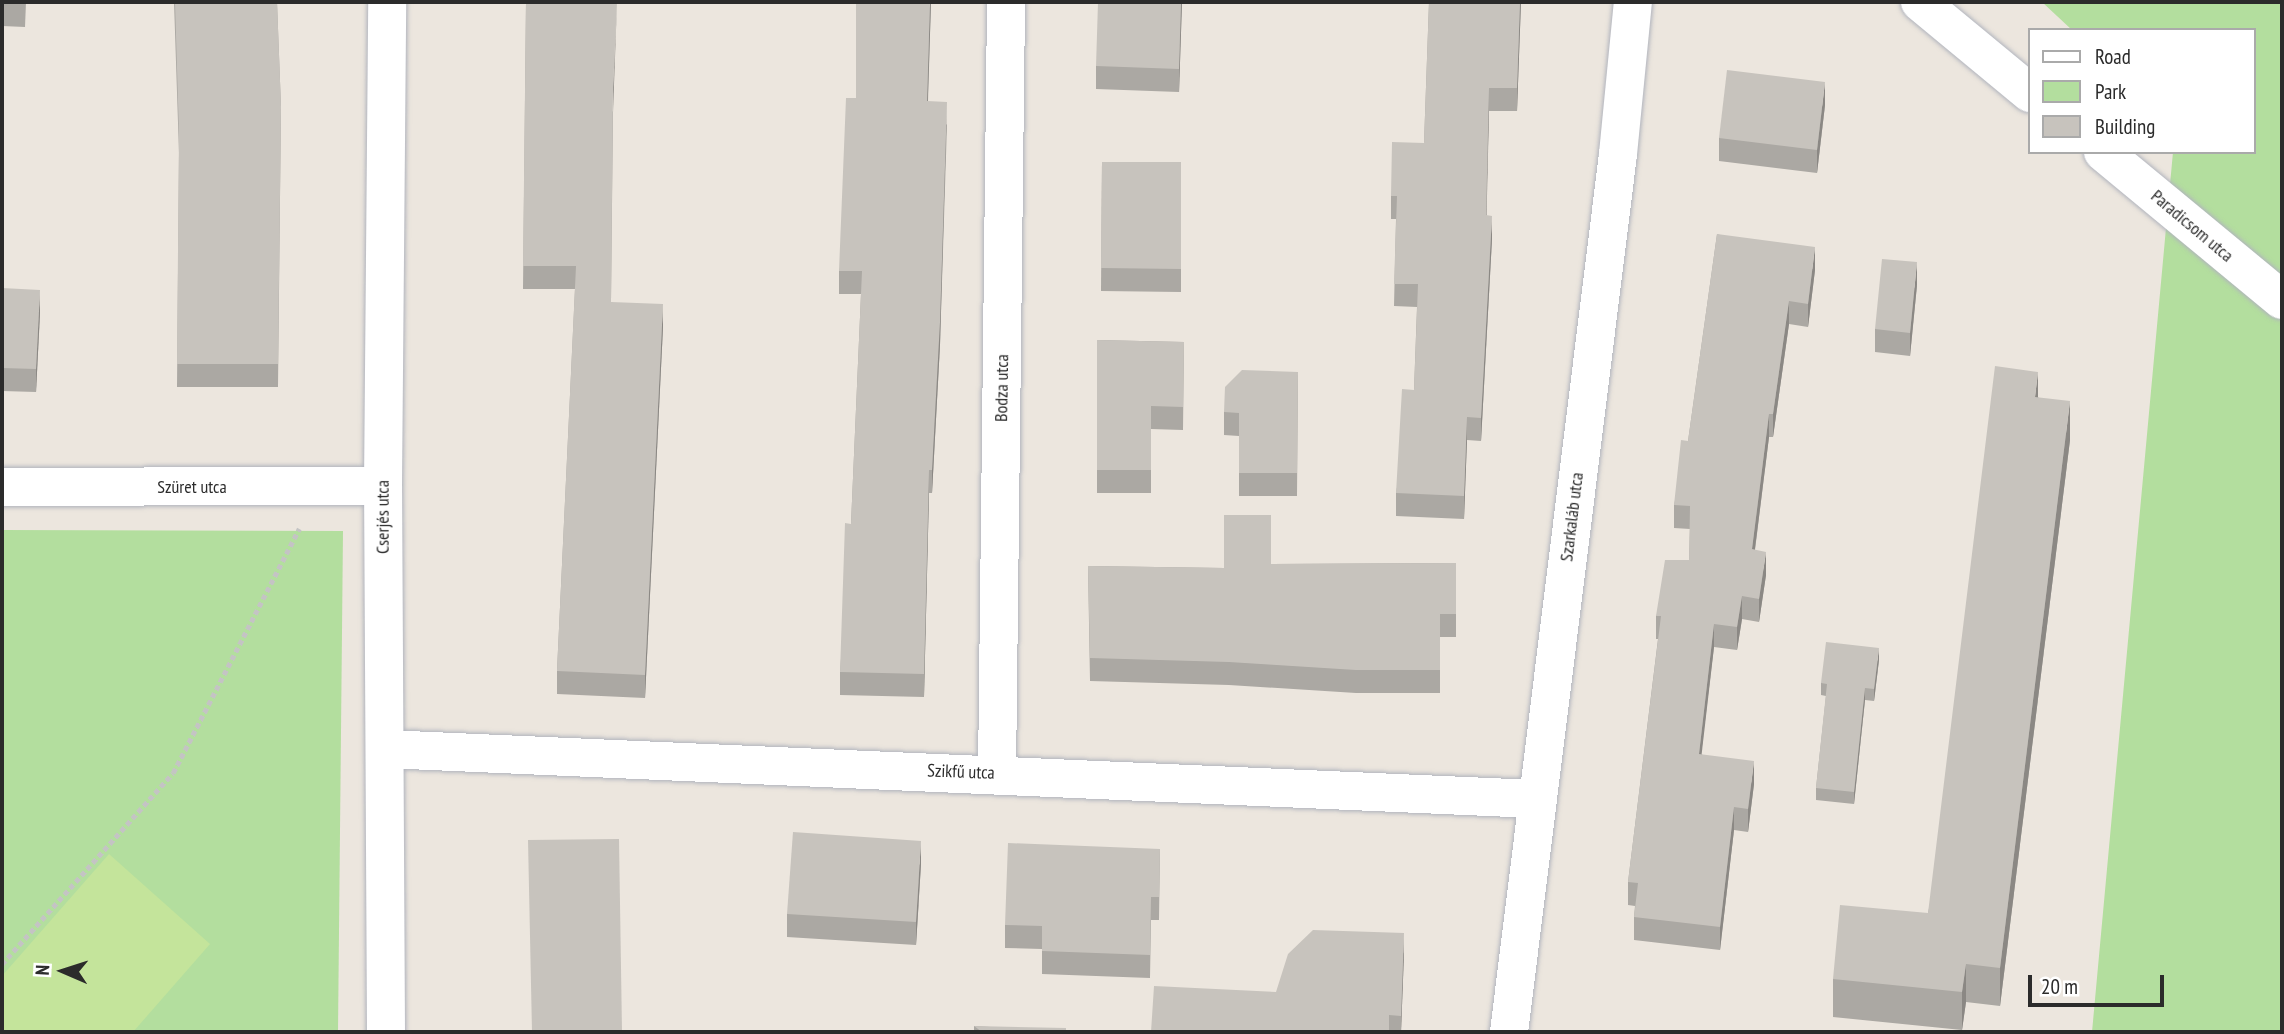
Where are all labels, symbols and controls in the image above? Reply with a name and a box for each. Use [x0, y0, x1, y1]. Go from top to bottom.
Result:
legend [2028, 28, 2256, 154]
text: Road [2095, 43, 2131, 70]
text: Park [2095, 78, 2126, 105]
text: Building [2095, 113, 2155, 140]
street label: Paradicsom utca [2146, 185, 2238, 267]
street label: Bodza utca [991, 354, 1013, 422]
street label: Szarkaláb utca [1556, 471, 1588, 563]
street label: Szüret utca [157, 476, 227, 498]
street label: Cserjés utca [372, 480, 394, 554]
street label: Szikfű utca [927, 760, 995, 784]
north arrow [28, 936, 98, 1006]
scale bar [2032, 960, 2168, 1004]
text: N [30, 964, 54, 976]
text: 20 m [2041, 973, 2078, 1000]

